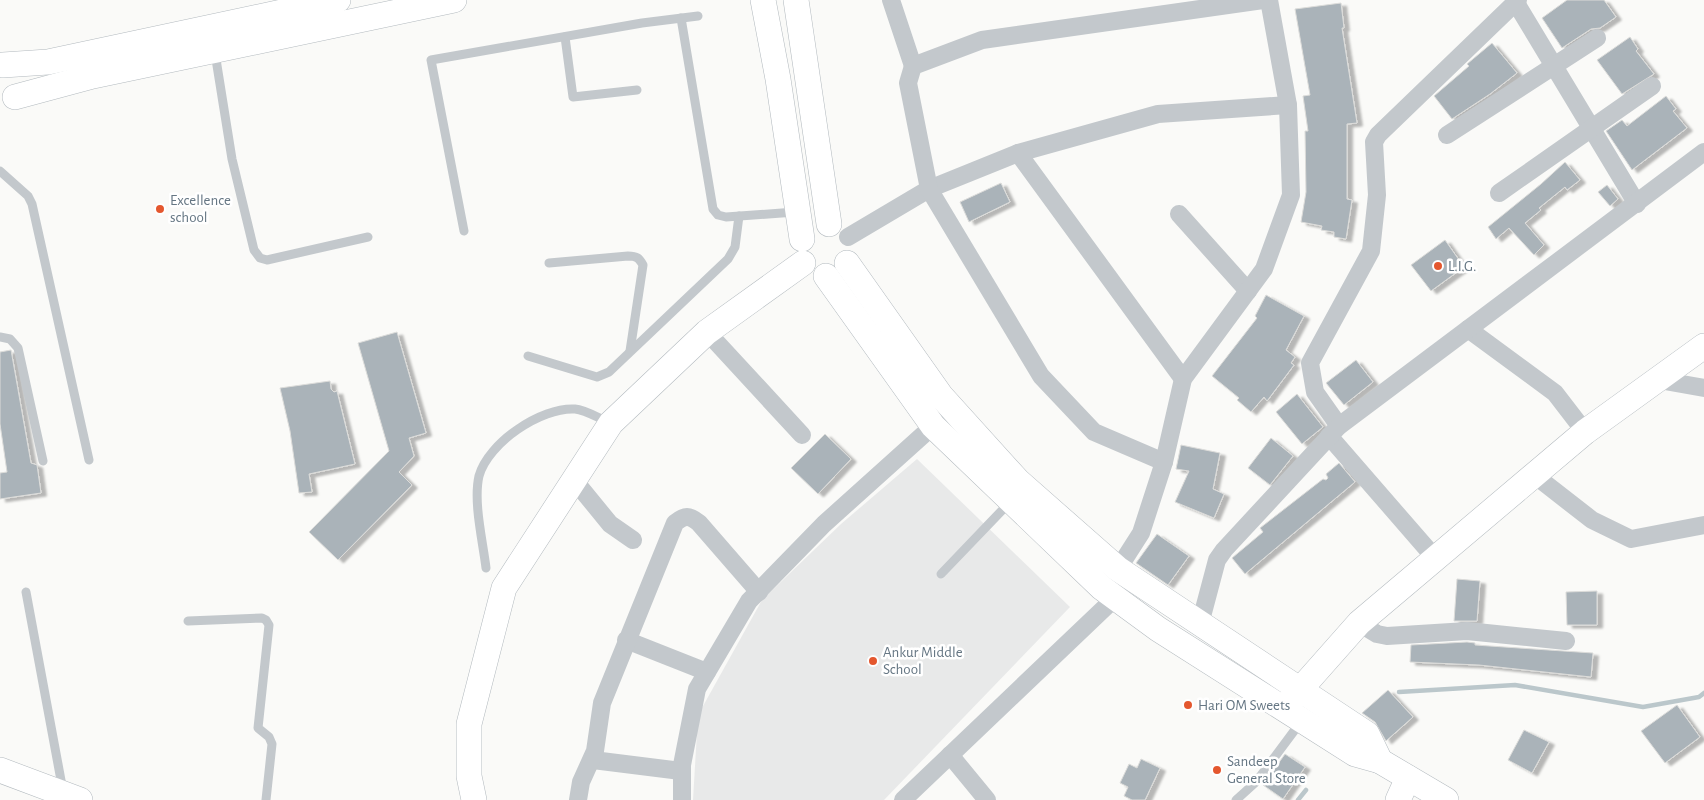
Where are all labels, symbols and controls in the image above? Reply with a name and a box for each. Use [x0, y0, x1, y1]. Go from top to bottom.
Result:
place label: Excellence school [170, 193, 231, 225]
marker: Excellence school [154, 203, 166, 215]
place label: L.I.G. [1448, 259, 1476, 274]
marker: L.I.G. [1432, 260, 1444, 272]
place label: Ankur Middle School [883, 645, 963, 677]
marker: Ankur Middle School [867, 655, 879, 667]
place label: Hari OM Sweets [1198, 698, 1290, 713]
marker: Hari OM Sweets [1182, 699, 1194, 711]
place label: Sandeep General Store [1227, 754, 1306, 786]
marker: Sandeep General Store [1211, 764, 1223, 776]

